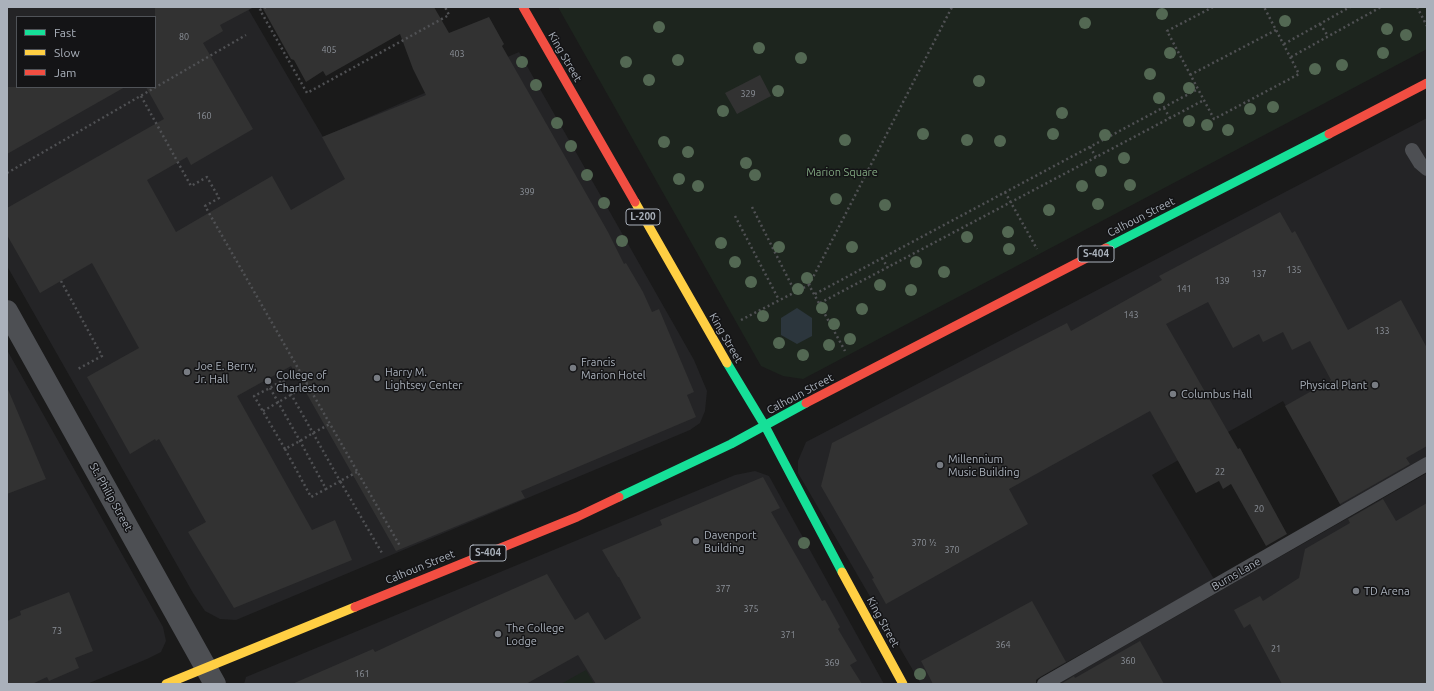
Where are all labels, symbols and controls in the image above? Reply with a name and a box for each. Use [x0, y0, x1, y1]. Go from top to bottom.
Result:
legend [16, 16, 156, 88]
text: Fast [54, 26, 76, 39]
street label: King Street [545, 30, 585, 84]
house number: 80 [179, 32, 189, 42]
house number: 405 [321, 45, 337, 55]
text: Slow [54, 46, 80, 59]
house number: 403 [449, 49, 465, 59]
text: Jam [54, 66, 76, 79]
house number: 329 [740, 89, 756, 99]
house number: 160 [196, 111, 212, 121]
park label: Marion Square [806, 165, 878, 179]
house number: 399 [519, 187, 535, 197]
street label: Calhoun Street [1105, 194, 1177, 240]
road number: L-200 [626, 209, 660, 225]
road number: S-404 [1078, 246, 1114, 262]
house number: 135 [1286, 265, 1302, 275]
house number: 137 [1251, 269, 1267, 279]
house number: 139 [1214, 276, 1230, 286]
house number: 141 [1176, 284, 1192, 294]
house number: 143 [1123, 310, 1139, 320]
street label: King Street [706, 311, 746, 365]
house number: 133 [1374, 326, 1390, 336]
place label: Francis Marion Hotel [581, 355, 646, 381]
place label: Joe E. Berry, Jr. Hall [195, 359, 256, 385]
marker: Francis Marion Hotel [568, 363, 578, 373]
place label: Harry M. Lightsey Center [385, 365, 462, 391]
marker: Joe E. Berry, Jr. Hall [182, 367, 192, 377]
place label: College of Charleston [276, 368, 330, 394]
street label: Calhoun Street [764, 371, 836, 417]
marker: Harry M. Lightsey Center [372, 373, 382, 383]
marker: College of Charleston [263, 376, 273, 386]
place label: Physical Plant [1300, 378, 1367, 392]
marker: Physical Plant [1370, 380, 1380, 390]
place label: Columbus Hall [1181, 387, 1252, 401]
marker: Columbus Hall [1168, 389, 1178, 399]
place label: Millennium Music Building [948, 452, 1019, 478]
street label: St. Philip Street [87, 460, 135, 534]
marker: Millennium Music Building [935, 460, 945, 470]
house number: 22 [1215, 467, 1225, 477]
house number: 20 [1254, 504, 1264, 514]
place label: Davenport Building [704, 528, 756, 554]
marker: Davenport Building [691, 536, 701, 546]
house number: 370 ½ [911, 538, 937, 548]
road number: S-404 [470, 545, 506, 561]
house number: 370 [944, 545, 960, 555]
street label: Calhoun Street [383, 547, 457, 587]
street label: Burns Lane [1209, 555, 1263, 593]
house number: 377 [715, 584, 731, 594]
place label: TD Arena [1364, 584, 1410, 598]
marker: TD Arena [1351, 586, 1361, 596]
street label: King Street [864, 595, 902, 649]
house number: 375 [743, 604, 759, 614]
place label: The College Lodge [506, 621, 564, 647]
house number: 73 [52, 626, 62, 636]
marker: The College Lodge [493, 629, 503, 639]
house number: 371 [780, 630, 796, 640]
house number: 364 [995, 640, 1011, 650]
house number: 21 [1271, 644, 1281, 654]
house number: 360 [1120, 656, 1136, 666]
house number: 369 [824, 658, 840, 668]
house number: 161 [354, 669, 370, 679]

